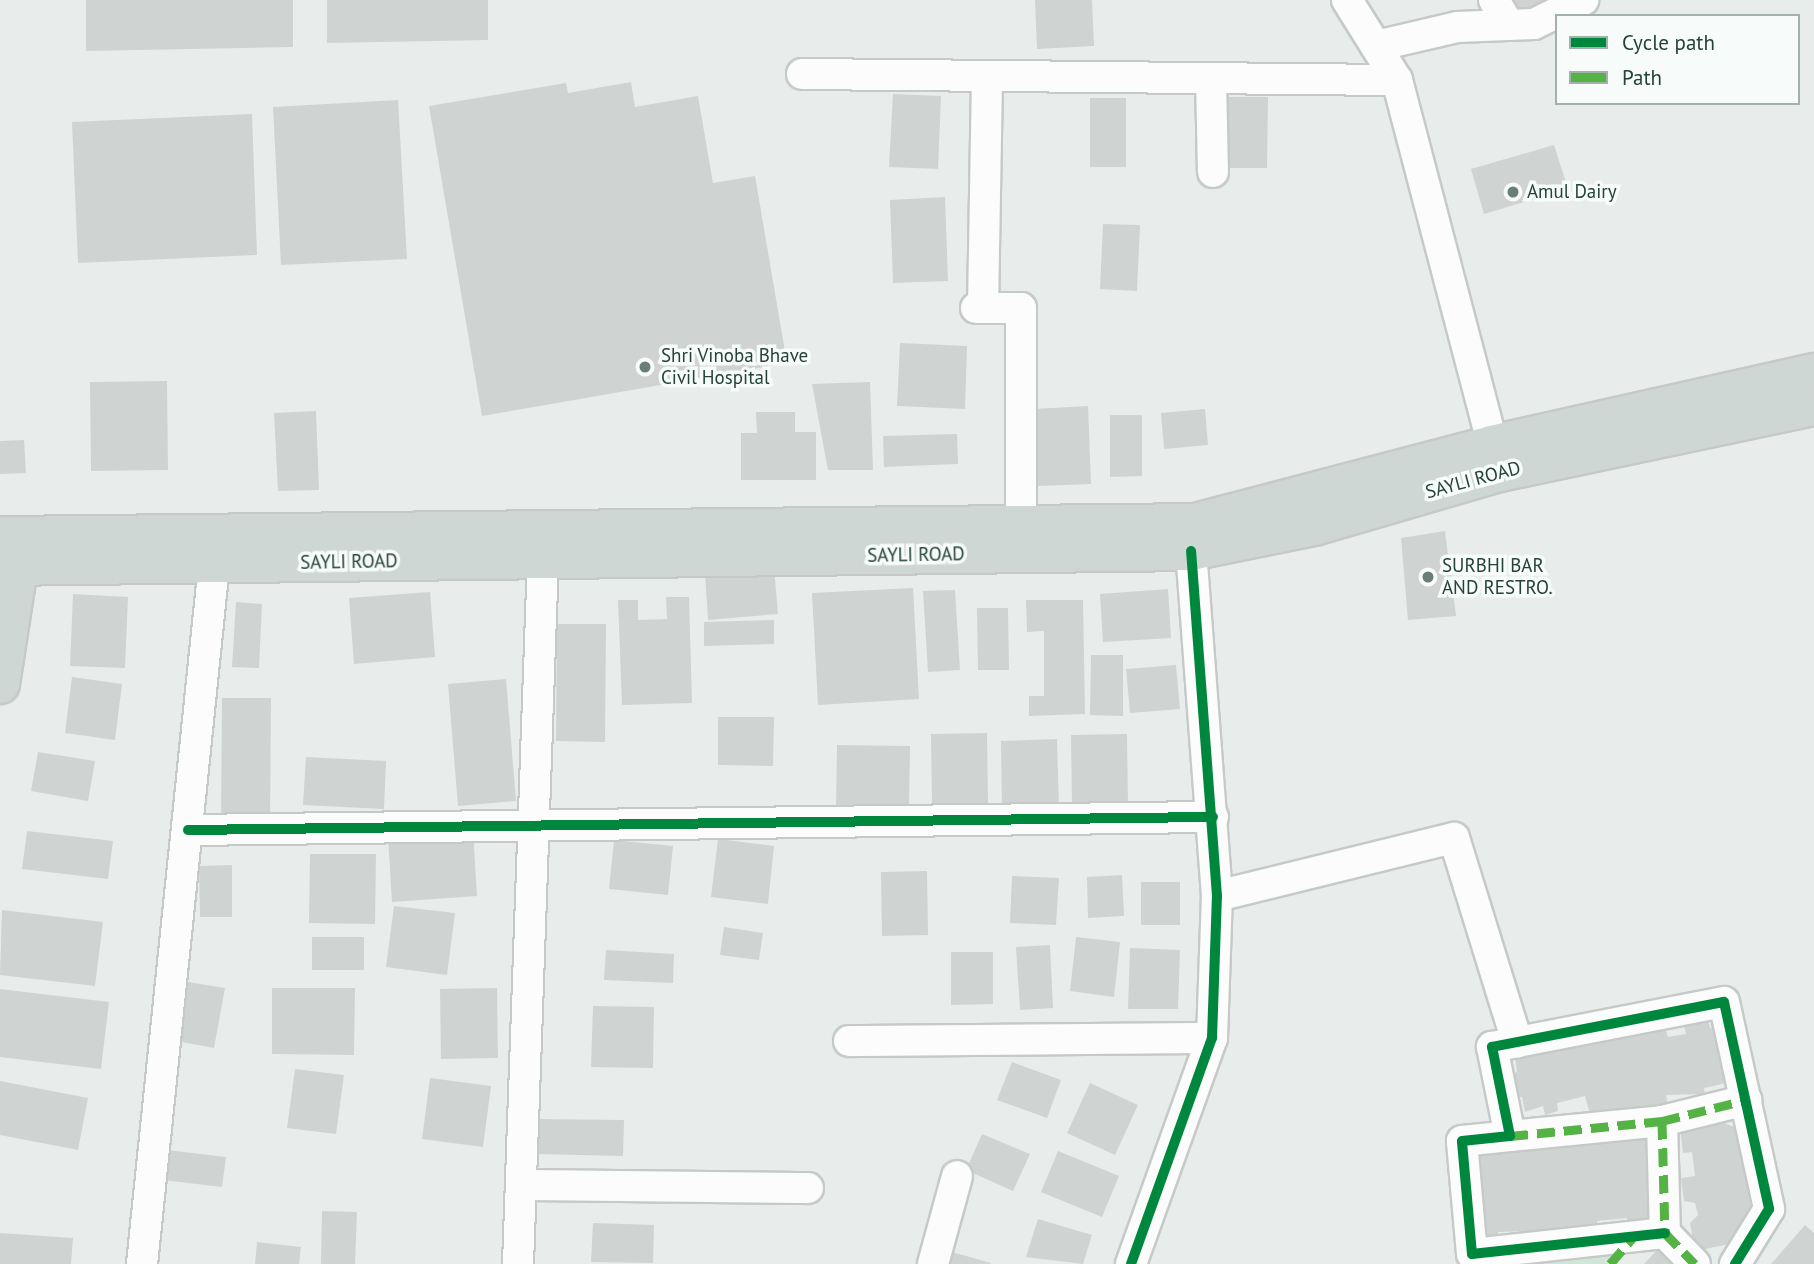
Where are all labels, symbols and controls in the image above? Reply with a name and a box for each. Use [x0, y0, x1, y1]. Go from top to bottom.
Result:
legend [1555, 14, 1800, 105]
text: Cycle path [1622, 29, 1715, 56]
text: Path [1622, 64, 1662, 91]
place label: Amul Dairy [1527, 181, 1617, 203]
marker: Amul Dairy [1505, 184, 1521, 200]
place label: Shri Vinoba Bhave Civil Hospital [661, 345, 809, 389]
marker: Shri Vinoba Bhave Civil Hospital [635, 357, 655, 377]
street label: SAYLI ROAD [1423, 456, 1523, 504]
street label: SAYLI ROAD [867, 543, 965, 567]
street label: SAYLI ROAD [300, 550, 398, 574]
place label: SURBHI BAR AND RESTRO. [1442, 555, 1552, 599]
marker: SURBHI BAR AND RESTRO. [1420, 569, 1436, 585]

